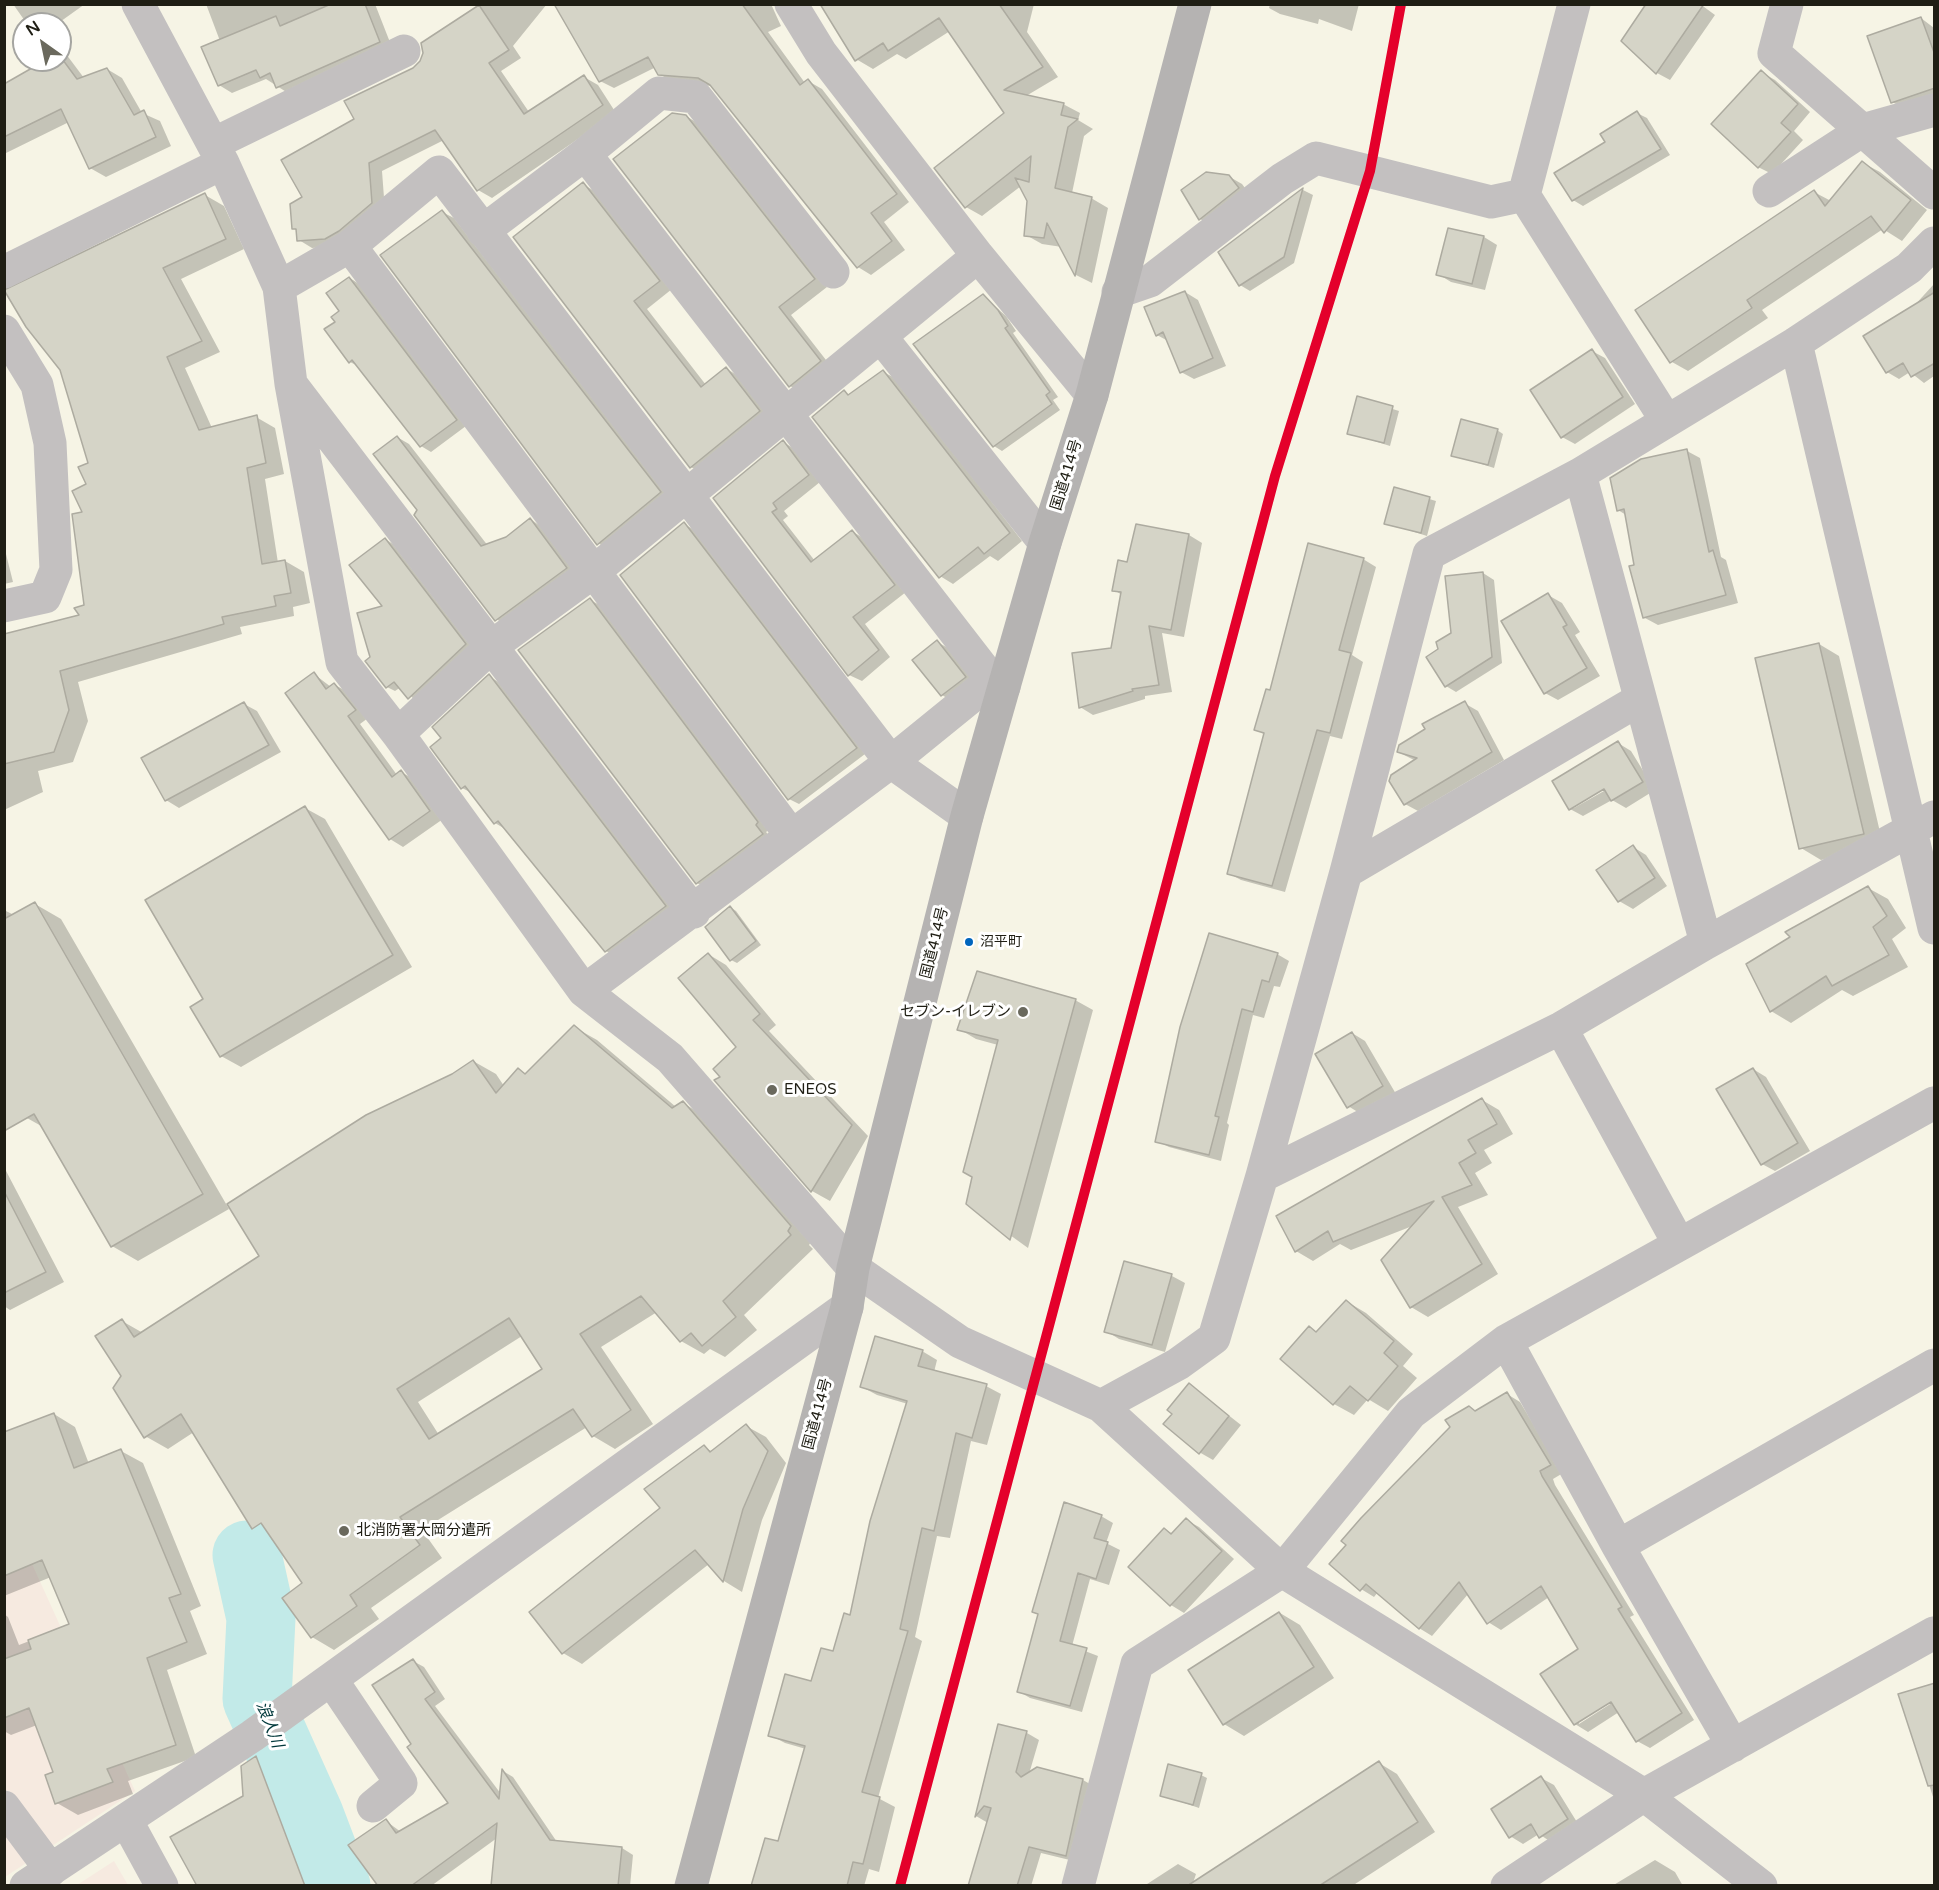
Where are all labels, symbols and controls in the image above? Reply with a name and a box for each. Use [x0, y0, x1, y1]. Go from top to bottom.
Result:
north arrow [12, 12, 72, 72]
text: N [22, 17, 44, 40]
street label: 国道414号 [1048, 437, 1086, 513]
street label: 国道414号 [917, 905, 953, 981]
place label: 沼平町 [980, 934, 1022, 950]
marker: 沼平町 [963, 936, 975, 948]
place label: セブン-イレブン [900, 1003, 1011, 1021]
marker: セブン-イレブン [1016, 1005, 1030, 1019]
place label: ENEOS [784, 1081, 836, 1099]
marker: ENEOS [765, 1083, 779, 1097]
street label: 国道414号 [800, 1376, 836, 1452]
place label: 北消防署大岡分遣所 [356, 1522, 491, 1540]
marker: 北消防署大岡分遣所 [337, 1524, 351, 1538]
water label: 浪人川 [251, 1699, 287, 1751]

